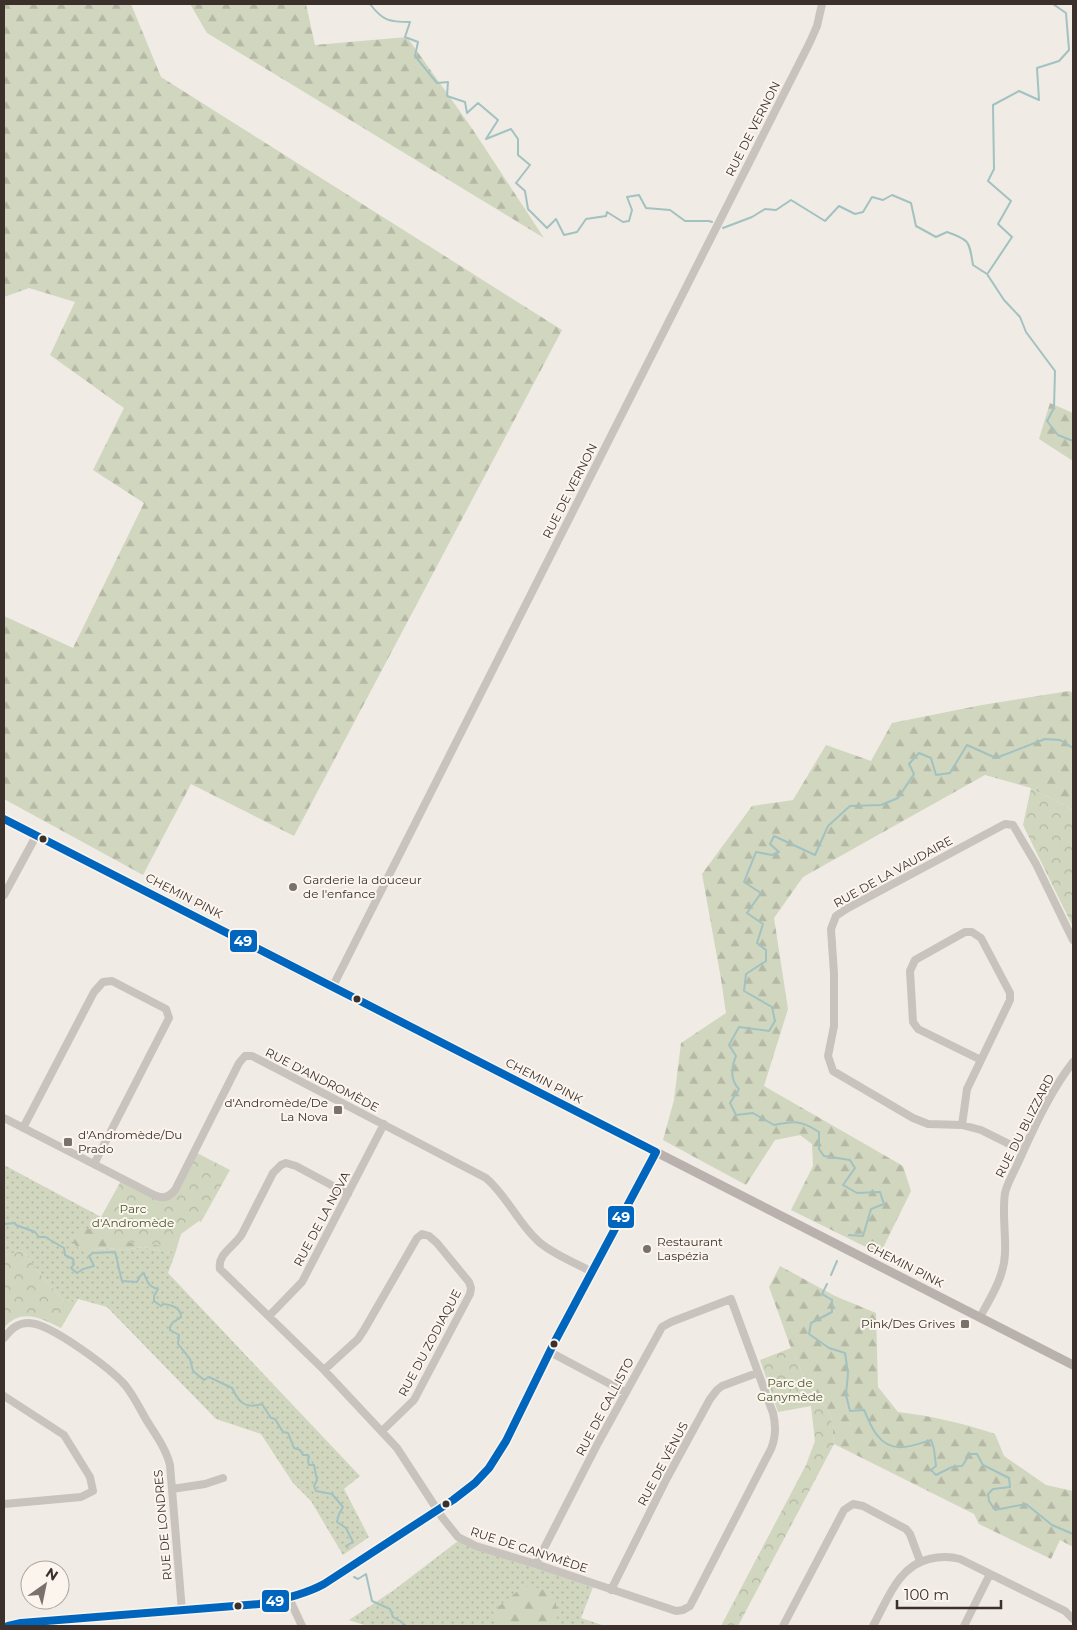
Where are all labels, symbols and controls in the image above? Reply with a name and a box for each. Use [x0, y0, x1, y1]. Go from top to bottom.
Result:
street label: RUE DE VERNON [722, 79, 783, 179]
street label: RUE DE VERNON [539, 441, 600, 541]
street label: RUE DE LA VAUDAIRE [831, 833, 955, 911]
unlabelled marker [38, 834, 48, 844]
street label: CHEMIN PINK [143, 870, 226, 922]
place label: Garderie la douceur de l'enfance [303, 872, 422, 901]
marker: Garderie la douceur de l'enfance [287, 881, 299, 893]
line badge: 49 [229, 929, 258, 953]
text: 49 [234, 932, 252, 950]
unlabelled marker [352, 994, 362, 1004]
street label: RUE D'ANDROMÈDE [263, 1044, 382, 1115]
street label: CHEMIN PINK [503, 1055, 586, 1107]
street label: RUE DU BLIZZARD [992, 1071, 1057, 1180]
place label: d'Andromède/De La Nova [224, 1095, 328, 1124]
marker: d'Andromède/De La Nova [332, 1104, 344, 1116]
place label: d'Andromède/Du Prado [78, 1127, 182, 1156]
marker: d'Andromède/Du Prado [62, 1136, 74, 1148]
street label: RUE DE LA NOVA [290, 1168, 353, 1269]
park label: Parc d'Andromède [92, 1201, 174, 1230]
line badge: 49 [607, 1205, 635, 1229]
text: 49 [612, 1208, 630, 1226]
place label: Restaurant Laspézia [657, 1234, 723, 1263]
street label: CHEMIN PINK [864, 1239, 947, 1291]
marker: Restaurant Laspézia [641, 1243, 653, 1255]
street label: RUE DU ZODIAQUE [395, 1287, 464, 1399]
place label: Pink/Des Grives [861, 1316, 955, 1331]
marker: Pink/Des Grives [959, 1318, 971, 1330]
unlabelled marker [549, 1339, 559, 1349]
street label: RUE DE CALLISTO [572, 1355, 637, 1458]
park label: Parc de Ganymède [757, 1375, 823, 1404]
street label: RUE DE VÉNUS [634, 1419, 691, 1508]
street label: RUE DE LONDRES [150, 1469, 175, 1581]
unlabelled marker [441, 1499, 451, 1509]
street label: RUE DE GANYMÈDE [468, 1523, 590, 1576]
north arrow [20, 1560, 70, 1610]
text: N [42, 1563, 62, 1585]
scale bar [897, 1578, 1001, 1610]
text: 100 m [904, 1585, 949, 1604]
line badge: 49 [261, 1589, 290, 1613]
text: 49 [266, 1592, 284, 1610]
unlabelled marker [233, 1601, 243, 1611]

